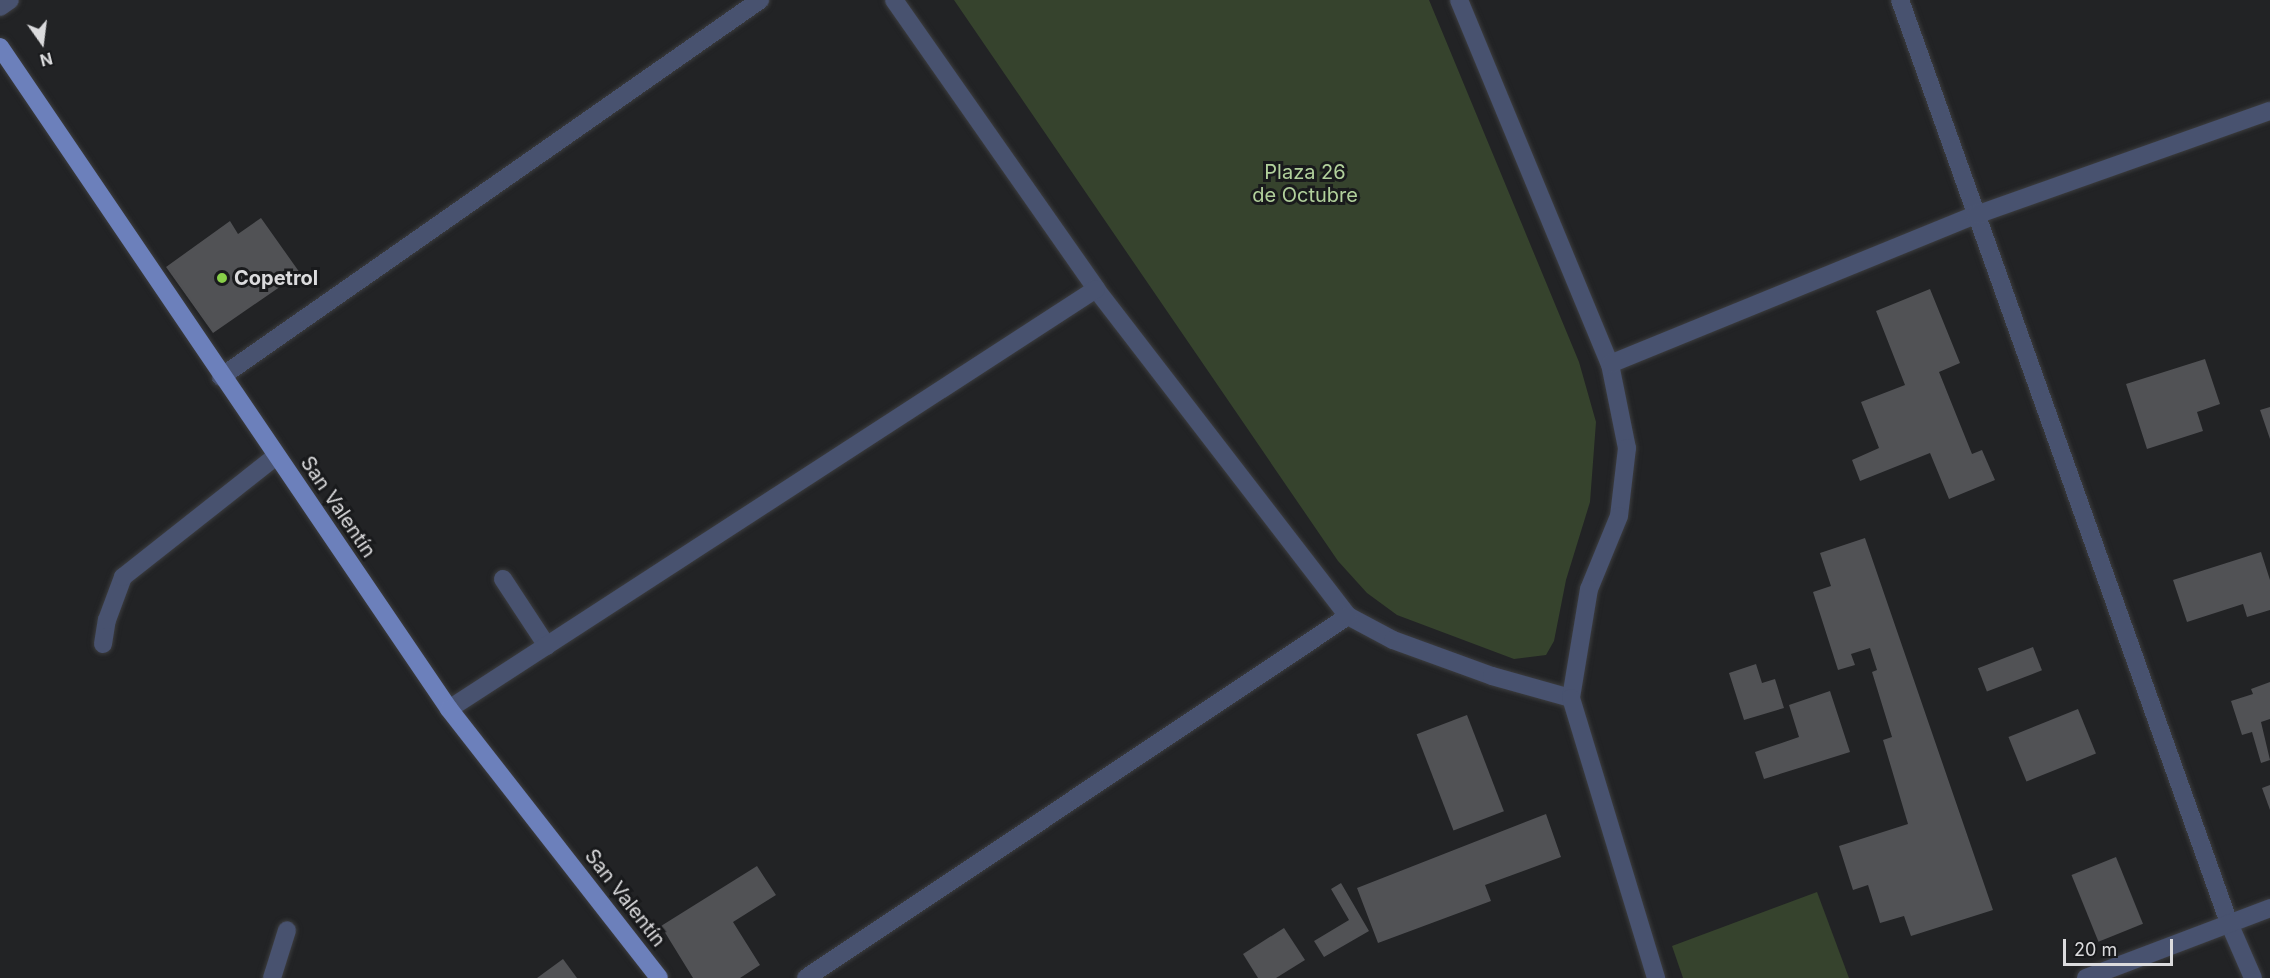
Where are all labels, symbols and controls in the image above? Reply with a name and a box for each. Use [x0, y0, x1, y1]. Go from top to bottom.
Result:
north arrow [12, 12, 72, 72]
text: N [38, 48, 55, 71]
park label: Plaza 26 de Octubre [1252, 161, 1358, 208]
place label: Copetrol [234, 266, 318, 290]
marker: Copetrol [215, 271, 229, 285]
street label: San Valentín [295, 452, 381, 562]
street label: San Valentín [580, 844, 670, 952]
scale bar [2066, 927, 2176, 965]
text: 20 m [2074, 939, 2117, 960]

